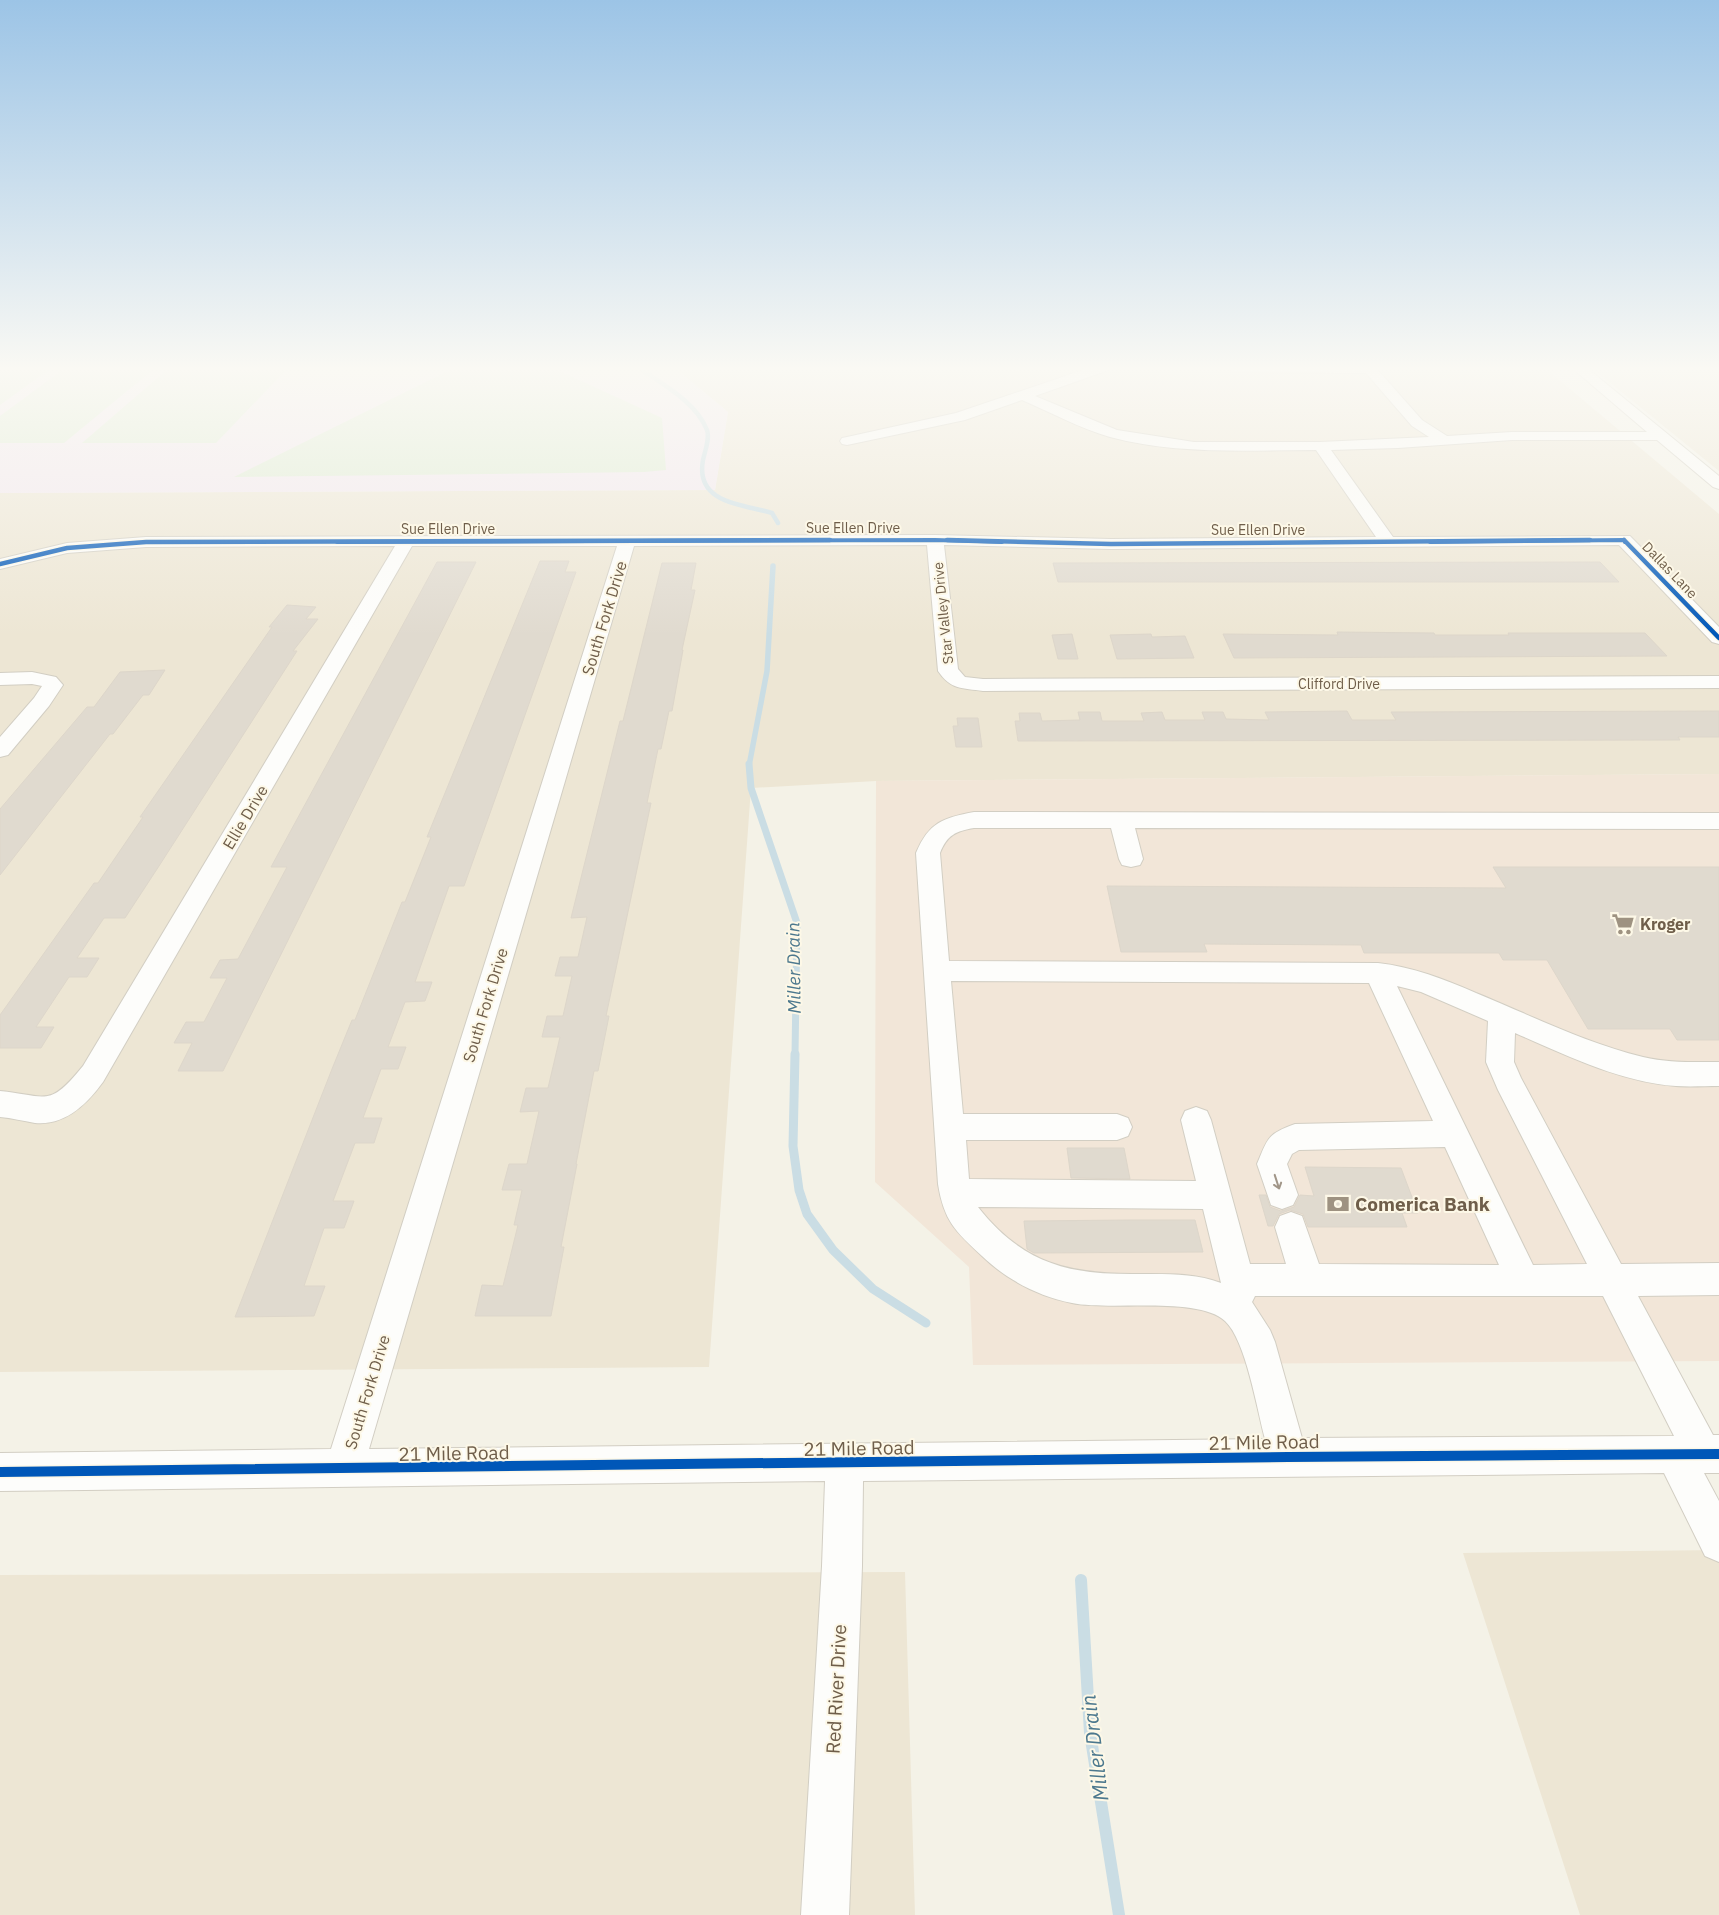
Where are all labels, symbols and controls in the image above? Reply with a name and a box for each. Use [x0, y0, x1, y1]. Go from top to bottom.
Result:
street label: Sue Ellen Drive [806, 519, 900, 537]
street label: Sue Ellen Drive [401, 520, 495, 538]
street label: Sue Ellen Drive [1211, 521, 1305, 539]
street label: Dallas Lane [1638, 538, 1702, 602]
street label: South Fork Drive [577, 558, 631, 678]
street label: Star Valley Drive [929, 561, 957, 665]
street label: Clifford Drive [1298, 675, 1380, 693]
street label: Ellie Drive [218, 781, 272, 853]
supermarket icon: Kroger [1610, 911, 1636, 937]
place label: Kroger [1640, 914, 1691, 934]
water label: Miller Drain [781, 922, 806, 1014]
street label: South Fork Drive [458, 945, 512, 1065]
one-way arrow [1273, 1173, 1283, 1189]
bank icon: Comerica Bank [1325, 1191, 1351, 1217]
place label: Comerica Bank [1355, 1192, 1490, 1216]
street label: South Fork Drive [340, 1332, 394, 1452]
street label: 21 Mile Road [1208, 1429, 1320, 1455]
street label: 21 Mile Road [803, 1435, 915, 1461]
street label: 21 Mile Road [398, 1440, 510, 1466]
street label: Red River Drive [821, 1624, 851, 1754]
water label: Miller Drain [1074, 1693, 1114, 1803]

